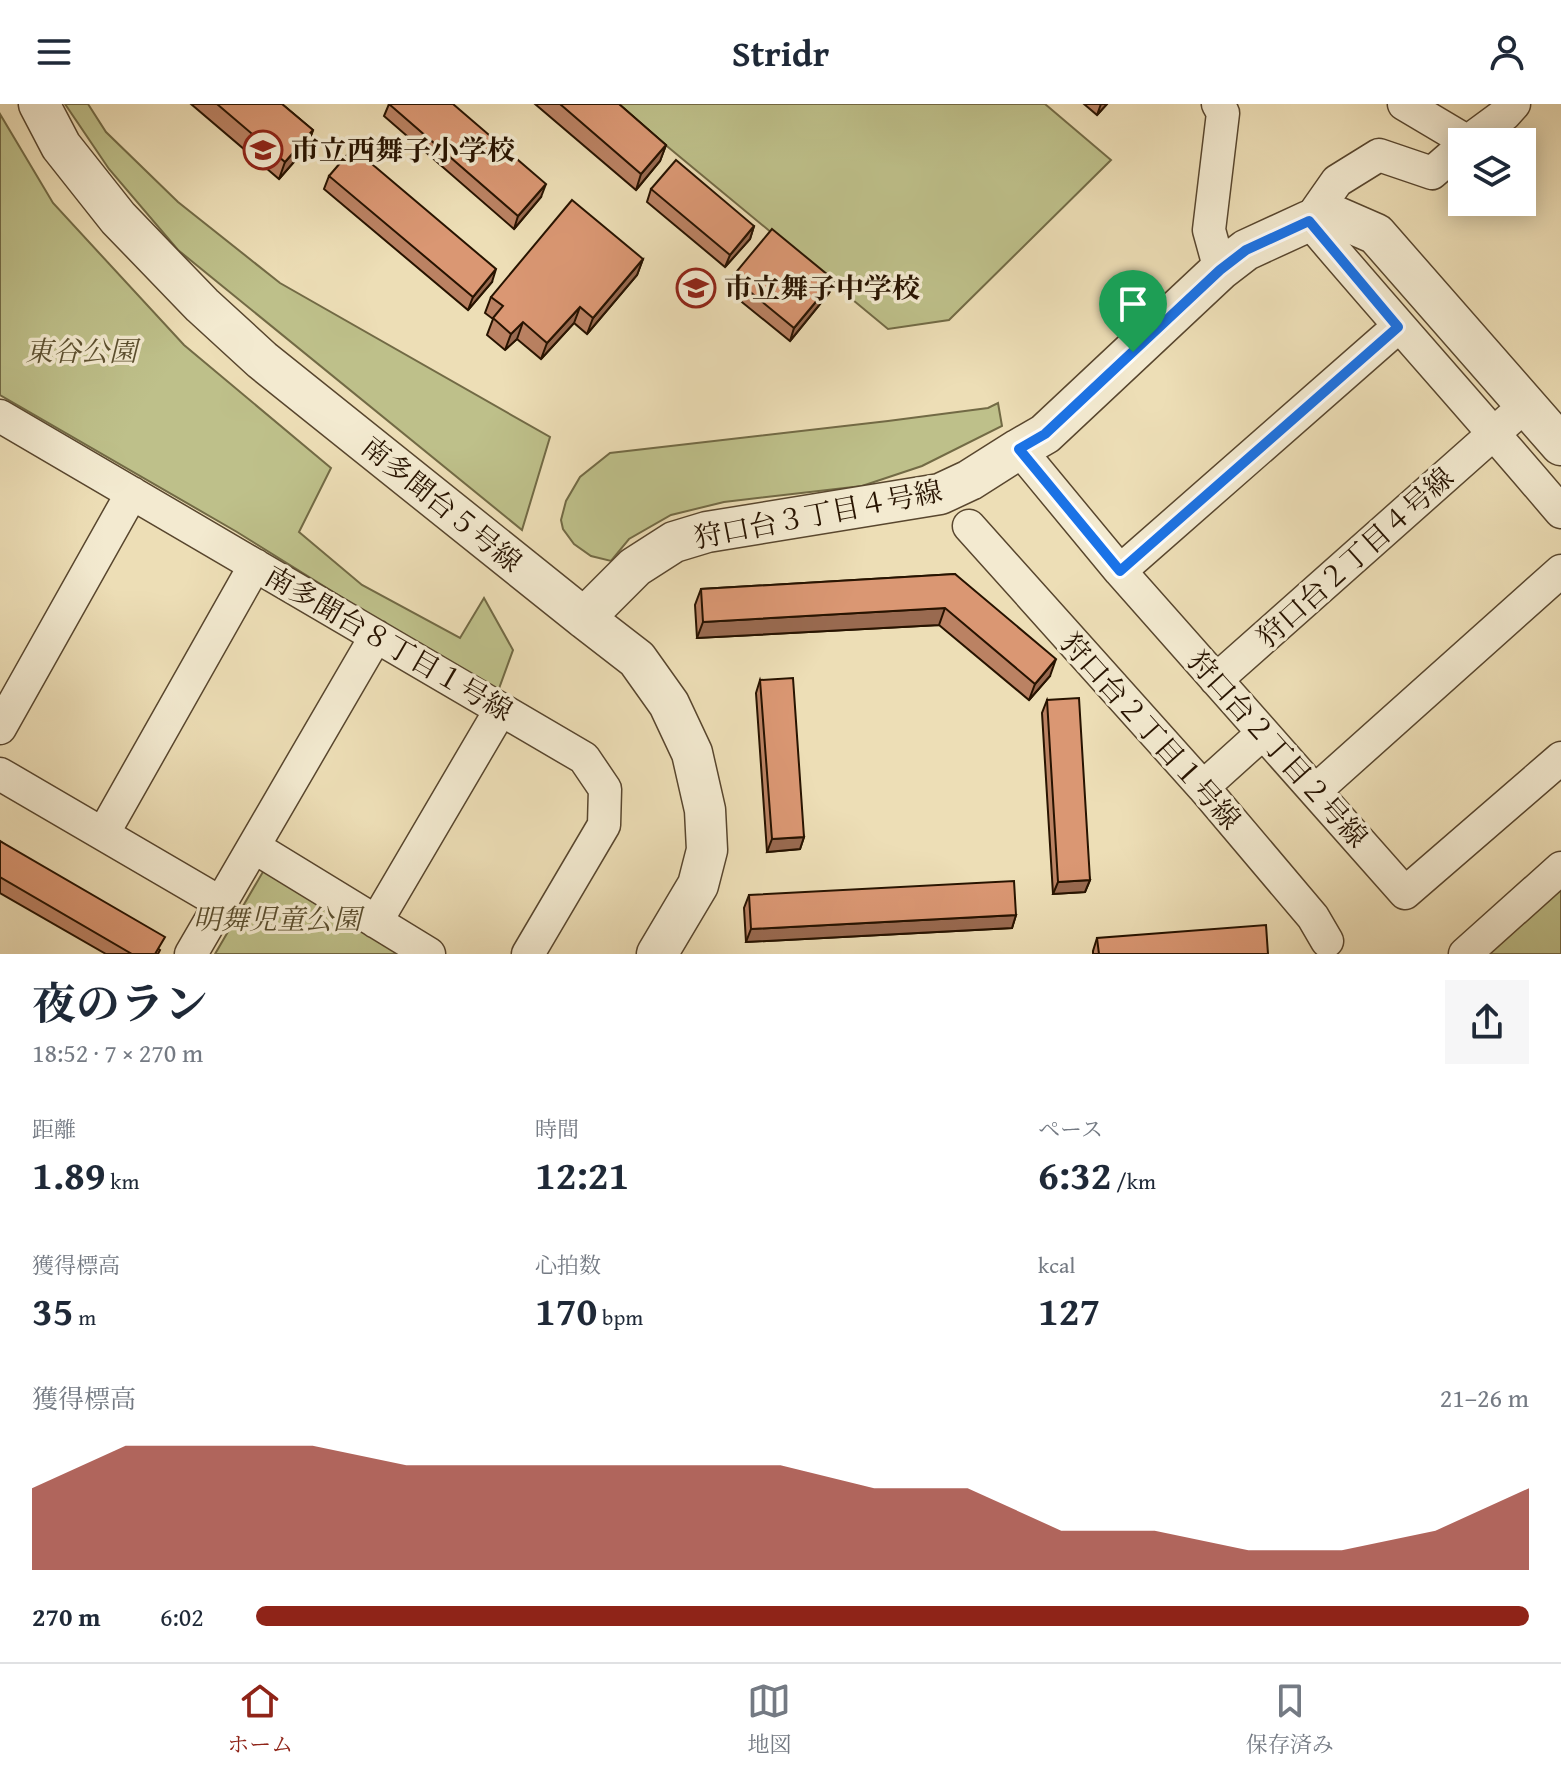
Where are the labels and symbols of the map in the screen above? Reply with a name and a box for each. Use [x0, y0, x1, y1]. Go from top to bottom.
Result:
school or university icon: 市立西舞子小学校 [242, 129, 284, 171]
place label: 市立西舞子小学校 [291, 129, 515, 170]
school or university icon: 市立舞子中学校 [675, 267, 717, 309]
place label: 市立舞子中学校 [724, 267, 920, 308]
pin [1099, 270, 1167, 352]
park label: 東谷公園 [25, 330, 141, 371]
street label: 南多聞台５号線 [353, 426, 531, 581]
street label: 狩口台２丁目４号線 [1247, 457, 1462, 656]
street label: 狩口台３丁目４号線 [690, 469, 946, 558]
street label: 南多聞台８丁目１号線 [258, 555, 521, 730]
street label: 狩口台２丁目１号線 [1052, 623, 1251, 838]
street label: 狩口台２丁目２号線 [1179, 641, 1378, 856]
park label: 明舞児童公園 [193, 898, 365, 939]

